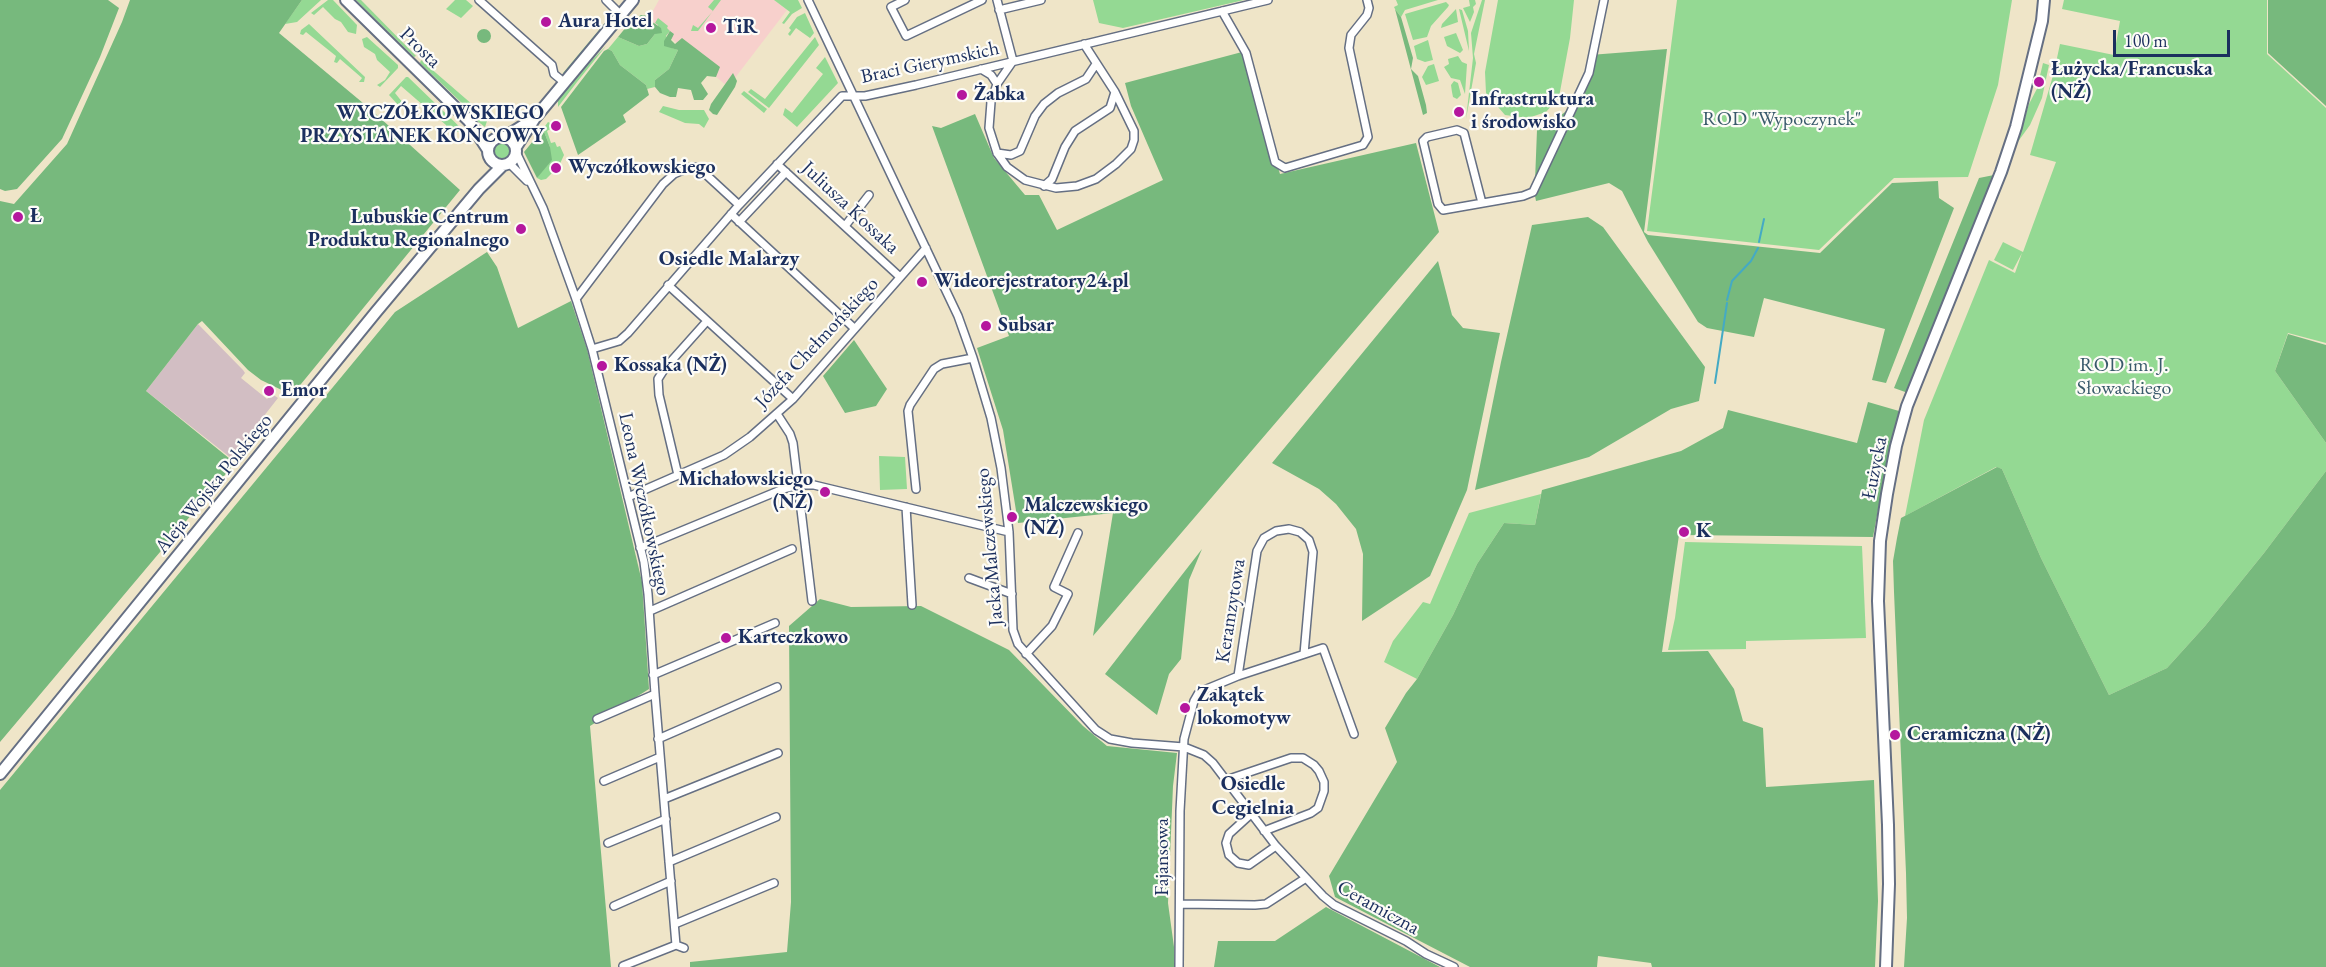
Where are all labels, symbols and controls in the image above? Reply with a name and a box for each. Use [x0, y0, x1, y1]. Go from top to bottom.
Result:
place label: Aura Hotel [558, 10, 652, 34]
marker: Aura Hotel [539, 15, 553, 29]
place label: TiR [723, 16, 758, 40]
scale bar [2116, 18, 2233, 56]
marker: TiR [704, 21, 718, 35]
street label: Prosta [394, 23, 446, 73]
text: 100 m [2124, 29, 2168, 52]
street label: Braci Gierymskich [859, 37, 1001, 89]
place label: Łużycka/Francuska (NŻ) [2051, 58, 2213, 105]
marker: Łużycka/Francuska (NŻ) [2032, 75, 2046, 89]
place label: Żabka [974, 83, 1025, 107]
marker: Żabka [955, 88, 969, 102]
place label: Infrastruktura i środowisko [1471, 88, 1594, 135]
place label: WYCZÓŁKOWSKIEGO PRZYSTANEK KOŃCOWY [300, 102, 544, 149]
marker: Infrastruktura i środowisko [1452, 105, 1466, 119]
park label: ROD "Wypoczynek" [1703, 108, 1861, 132]
marker: WYCZÓŁKOWSKIEGO PRZYSTANEK KOŃCOWY [549, 119, 563, 133]
place label: Wyczółkowskiego [568, 156, 716, 180]
street label: Juliusza Kossaka [796, 156, 904, 260]
marker: Wyczółkowskiego [549, 161, 563, 175]
place label: Ł [30, 205, 42, 229]
place label: Lubuskie Centrum Produktu Regionalnego [308, 206, 509, 253]
marker: Ł [11, 210, 25, 224]
marker: Lubuskie Centrum Produktu Regionalnego [514, 222, 528, 236]
district label: Osiedle Malarzy [659, 246, 799, 272]
place label: Wideorejestratory24.pl [934, 270, 1129, 294]
street label: Józefa Chełmońskiego [750, 272, 884, 414]
marker: Wideorejestratory24.pl [915, 275, 929, 289]
place label: Subsar [998, 314, 1054, 338]
marker: Subsar [979, 319, 993, 333]
place label: Kossaka (NŻ) [614, 354, 727, 378]
park label: ROD im. J. Słowackiego [2077, 354, 2171, 401]
marker: Kossaka (NŻ) [595, 359, 609, 373]
place label: Emor [281, 379, 327, 403]
marker: Emor [262, 384, 276, 398]
street label: Aleja Wojska Polskiego [150, 409, 278, 559]
street label: Leona Wyczółkowskiego [613, 410, 675, 598]
street label: Łużycka [1857, 435, 1893, 501]
street label: Jacka Malczewskiego [971, 467, 1009, 627]
place label: Michałowskiego (NŻ) [678, 468, 813, 515]
marker: Michałowskiego (NŻ) [818, 485, 832, 499]
place label: Malczewskiego (NŻ) [1024, 494, 1148, 541]
marker: Malczewskiego (NŻ) [1005, 510, 1019, 524]
place label: K [1696, 520, 1711, 544]
marker: K [1677, 525, 1691, 539]
street label: Keramzytowa [1211, 557, 1251, 665]
place label: Karteczkowo [738, 626, 848, 650]
marker: Karteczkowo [719, 631, 733, 645]
place label: Zakątek lokomotyw [1197, 684, 1291, 731]
marker: Zakątek lokomotyw [1178, 701, 1192, 715]
place label: Ceramiczna (NŻ) [1907, 723, 2051, 747]
marker: Ceramiczna (NŻ) [1888, 728, 1902, 742]
district label: Osiedle Cegielnia [1212, 771, 1294, 821]
street label: Fajansowa [1151, 818, 1175, 896]
street label: Ceramiczna [1332, 875, 1424, 941]

